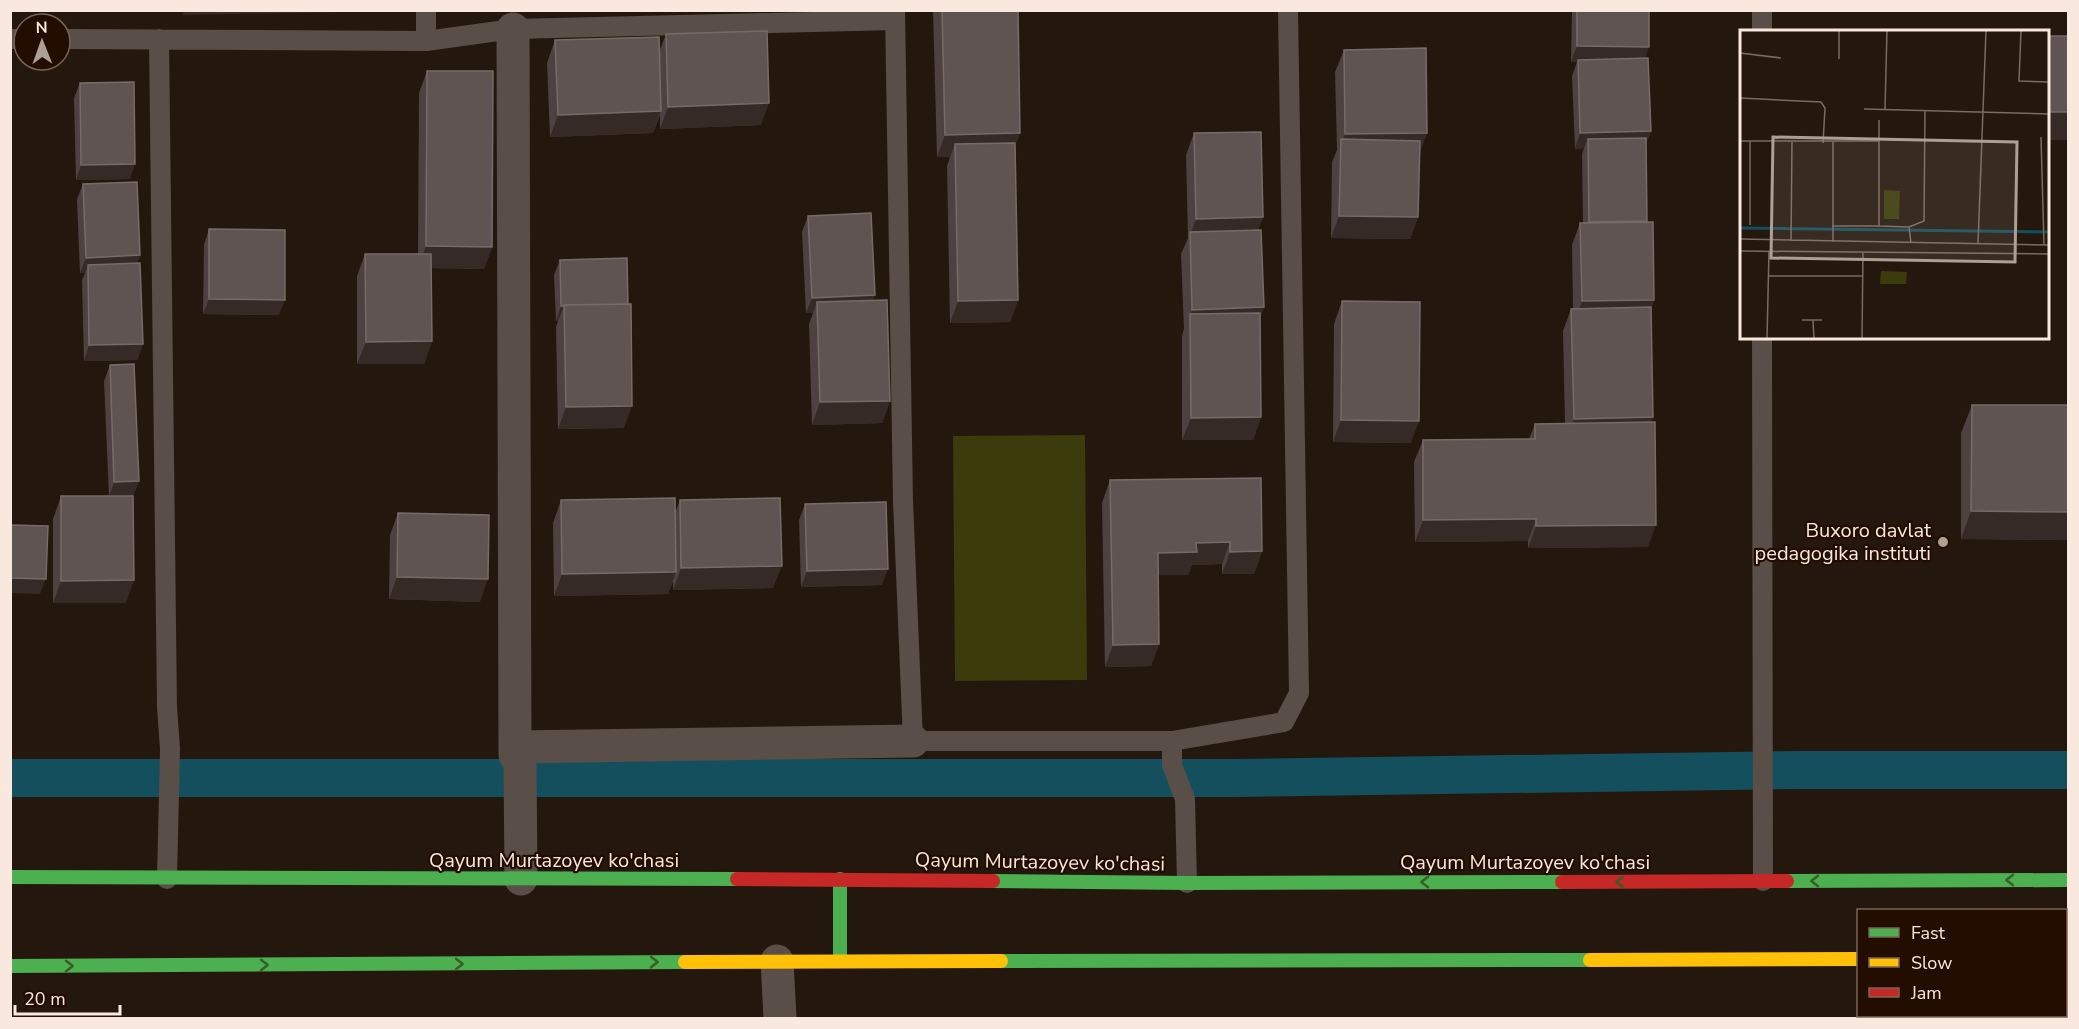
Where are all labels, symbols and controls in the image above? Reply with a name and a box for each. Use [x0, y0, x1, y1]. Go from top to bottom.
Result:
north arrow [12, 12, 72, 72]
text: N [36, 17, 48, 39]
inset map [1740, 30, 2049, 339]
place label: Buxoro davlat pedagogika instituti [1755, 517, 1932, 567]
marker: Buxoro davlat pedagogika instituti [1936, 535, 1950, 549]
street label: Qayum Murtazoyev ko'chasi [915, 846, 1165, 878]
street label: Qayum Murtazoyev ko'chasi [429, 847, 679, 874]
street label: Qayum Murtazoyev ko'chasi [1400, 849, 1650, 876]
one-way arrow [2006, 874, 2015, 886]
one-way arrow [1811, 875, 1820, 887]
one-way arrow [1421, 876, 1430, 888]
one-way arrow [1616, 876, 1625, 888]
legend [1857, 909, 2067, 1017]
text: Fast [1911, 921, 1946, 945]
text: Slow [1911, 951, 1952, 975]
one-way arrow [649, 956, 658, 968]
one-way arrow [454, 957, 463, 970]
one-way arrow [259, 959, 268, 971]
one-way arrow [64, 960, 73, 972]
scale bar [15, 978, 120, 1016]
text: Jam [1910, 981, 1942, 1005]
text: 20 m [24, 987, 66, 1011]

